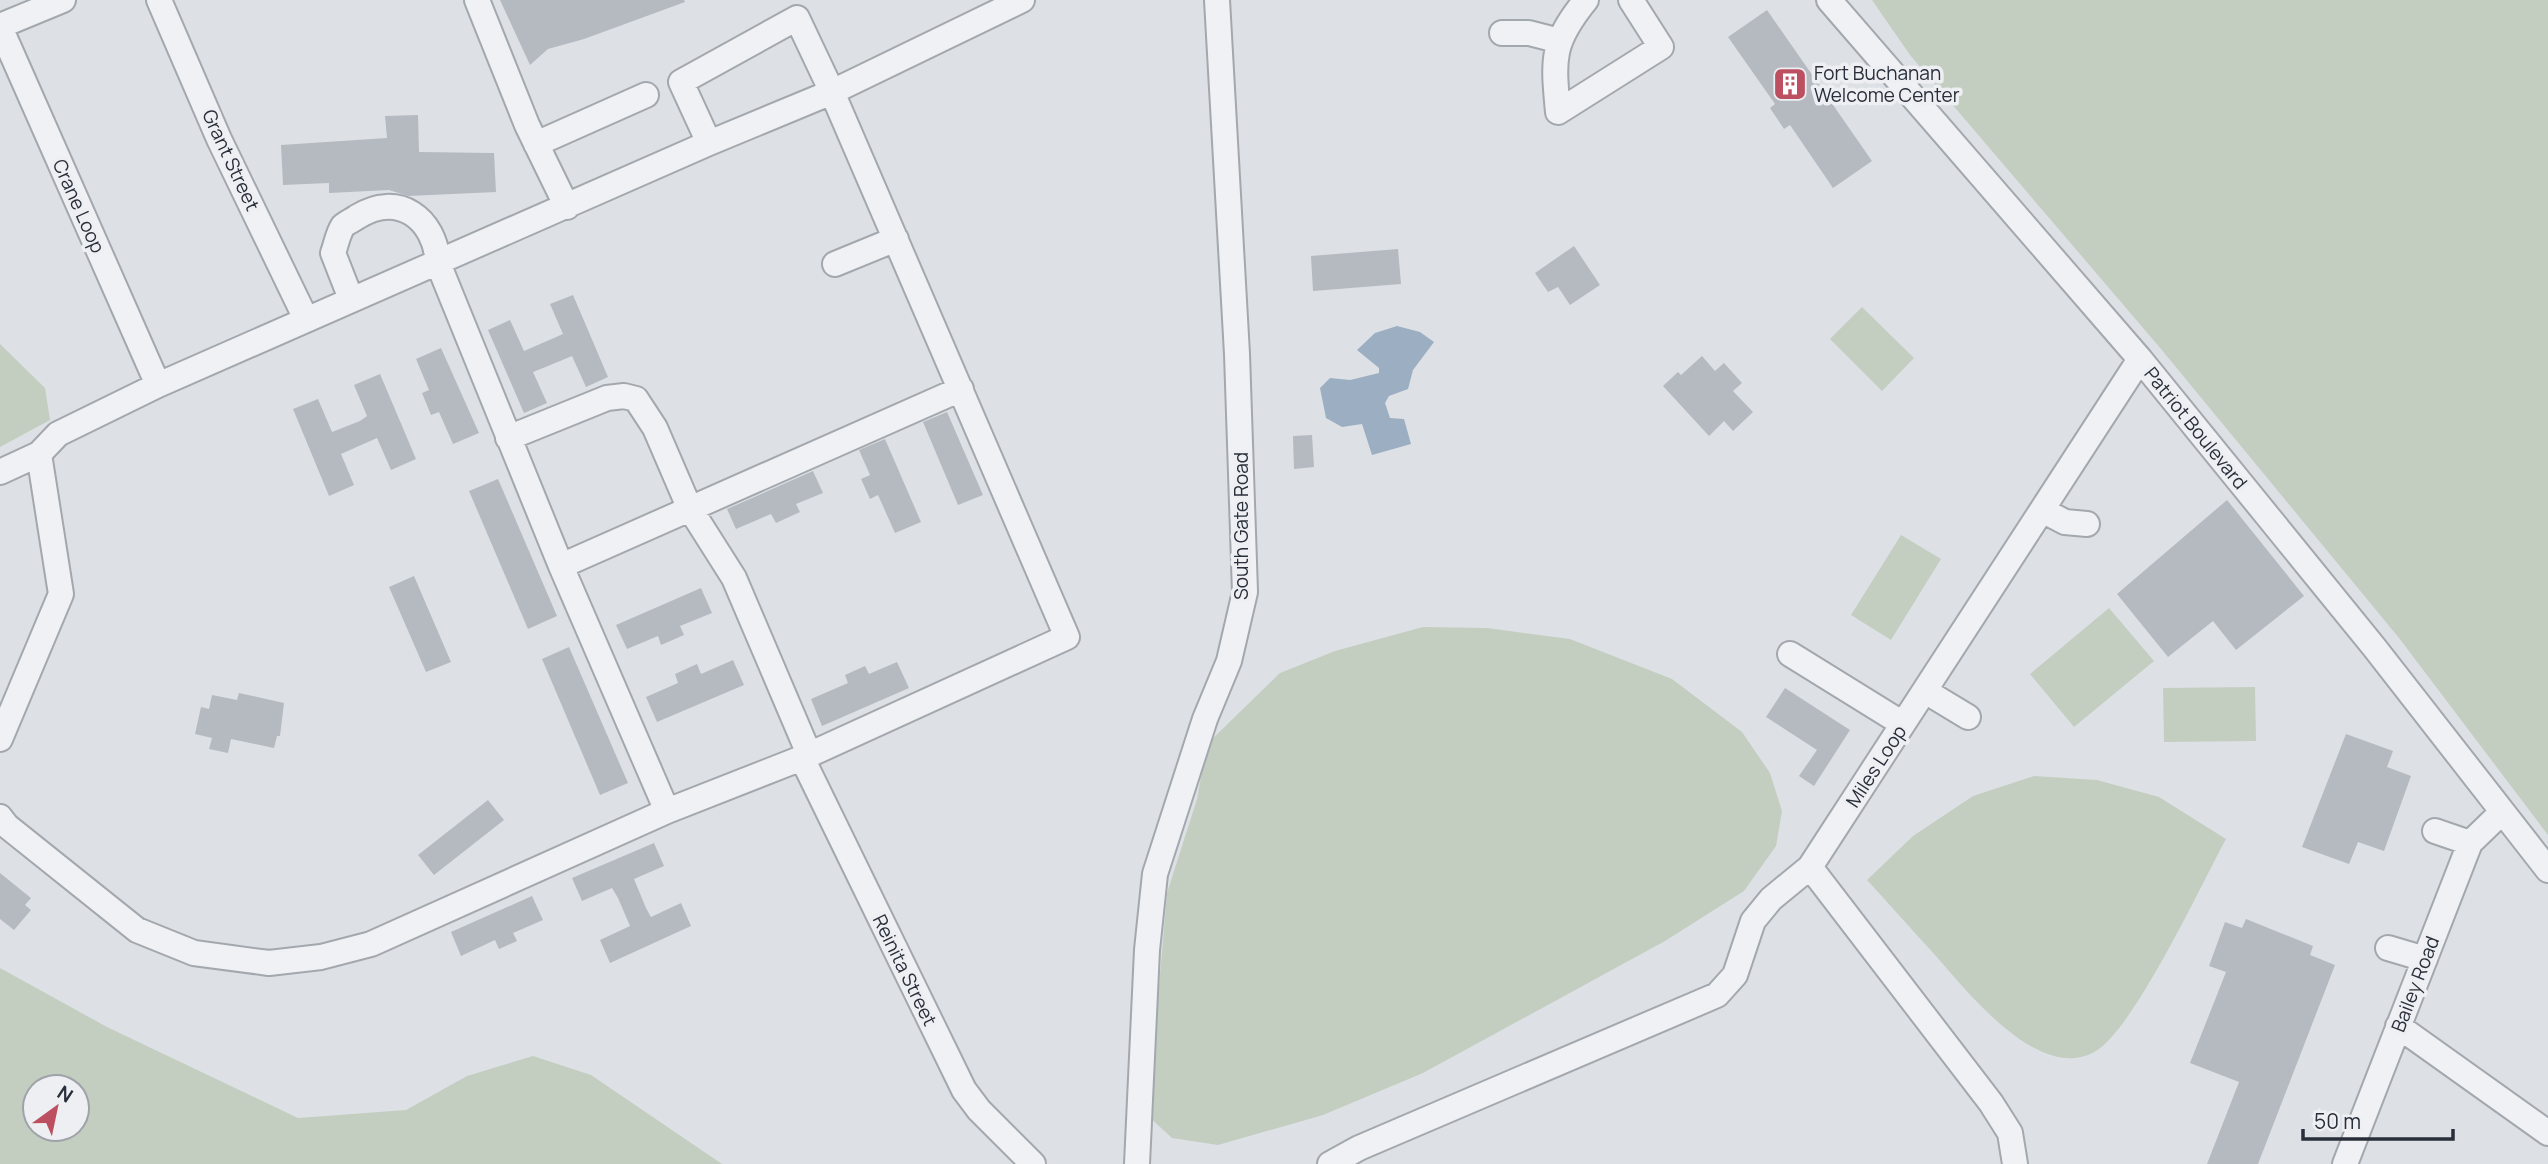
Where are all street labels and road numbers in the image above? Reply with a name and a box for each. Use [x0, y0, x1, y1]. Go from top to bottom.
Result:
street label: Grant Street [196, 105, 266, 215]
street label: Crane Loop [47, 155, 111, 257]
street label: Patriot Boulevard [2139, 362, 2253, 494]
street label: South Gate Road [1228, 452, 1254, 600]
street label: Miles Loop [1840, 720, 1912, 812]
street label: Reinita Street [867, 910, 943, 1030]
street label: Bailey Road [2385, 932, 2445, 1036]

